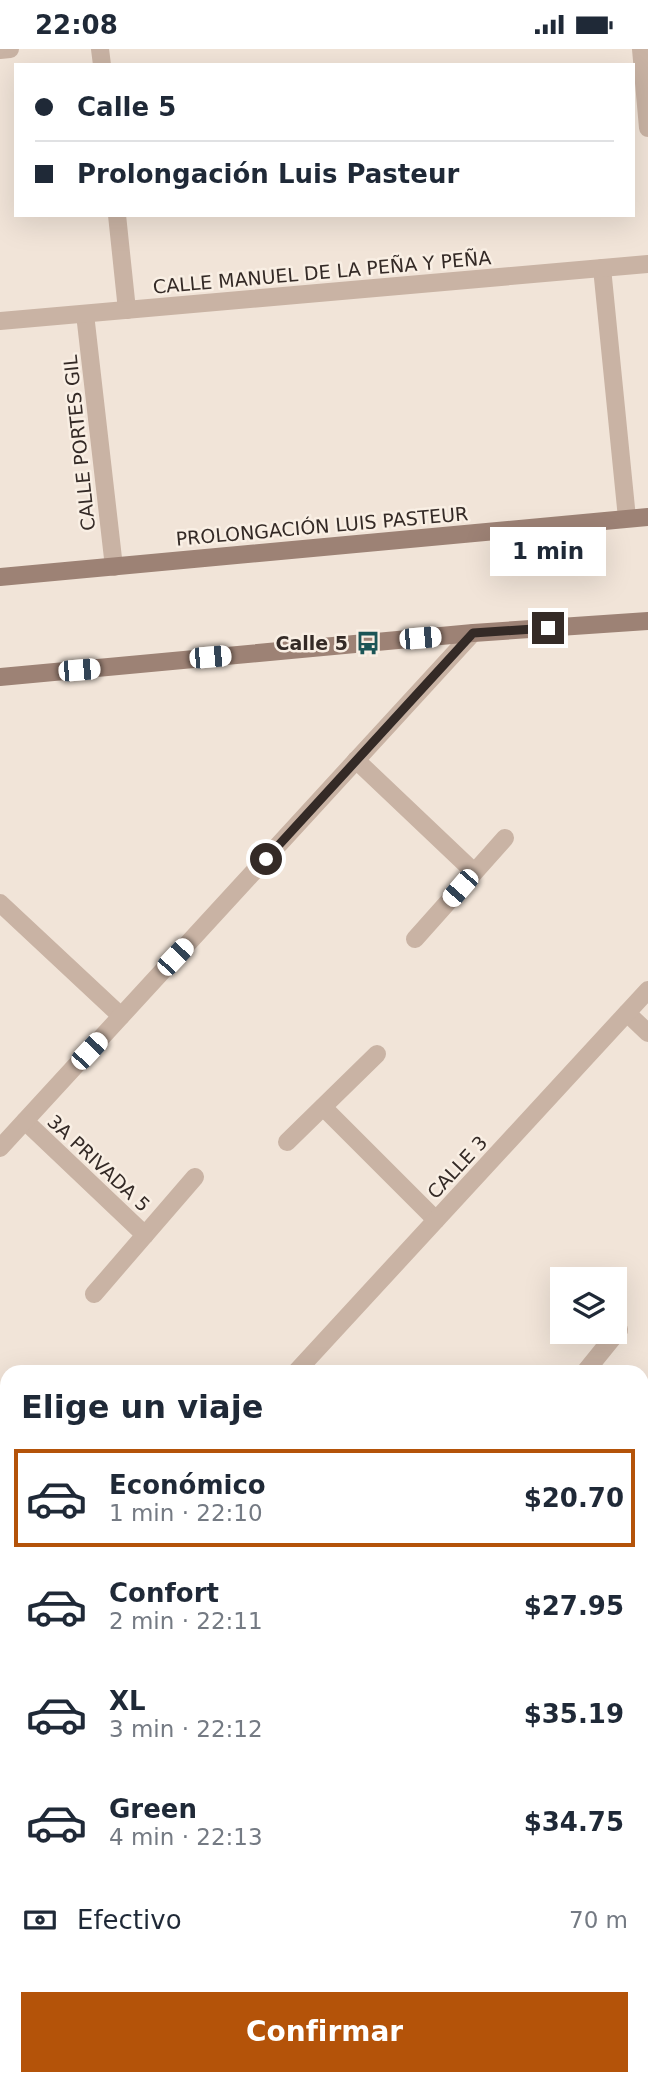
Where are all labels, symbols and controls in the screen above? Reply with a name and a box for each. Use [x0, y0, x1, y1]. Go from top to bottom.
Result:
text: 22:08 [35, 10, 118, 40]
text: Calle 5 [77, 92, 176, 122]
text: Prolongación Luis Pasteur [77, 159, 459, 189]
street label: CALLE MANUEL DE LA PEÑA Y PEÑA [152, 246, 492, 298]
street label: CALLE PORTES GIL [59, 354, 99, 532]
street label: PROLONGACIÓN LUIS PASTEUR [175, 501, 469, 550]
callout: 1 min [490, 526, 606, 575]
text: 1 min [512, 538, 584, 564]
route end [532, 612, 564, 644]
car [399, 626, 442, 650]
bus stop icon: Calle 5 [354, 629, 382, 657]
place label: Calle 5 [275, 632, 348, 654]
car [189, 645, 232, 669]
car [58, 658, 101, 682]
route start [250, 843, 282, 875]
car [439, 865, 482, 911]
car [153, 934, 198, 980]
car [67, 1028, 112, 1074]
street label: 3A PRIVADA 5 [43, 1110, 155, 1216]
street label: CALLE 3 [423, 1131, 491, 1203]
map controls [550, 1267, 627, 1344]
button: layers [550, 1267, 627, 1344]
text: Elige un viaje [21, 1388, 263, 1426]
icon: car [25, 1467, 88, 1530]
text: Económico [109, 1470, 266, 1500]
text: $20.70 [524, 1483, 624, 1513]
text: 1 min · 22:10 [109, 1500, 263, 1526]
icon: car [25, 1575, 88, 1638]
text: Confort [109, 1578, 219, 1608]
text: $27.95 [524, 1591, 624, 1621]
text: 2 min · 22:11 [109, 1608, 263, 1634]
icon: car [25, 1683, 88, 1746]
text: XL [109, 1686, 146, 1716]
text: $35.19 [524, 1699, 624, 1729]
text: 3 min · 22:12 [109, 1716, 263, 1742]
icon: car [25, 1791, 88, 1854]
text: Green [109, 1794, 197, 1824]
text: $34.75 [524, 1807, 624, 1837]
text: 4 min · 22:13 [109, 1824, 263, 1850]
icon: cash [21, 1901, 59, 1939]
text: Efectivo [77, 1905, 182, 1935]
text: 70 m [569, 1907, 628, 1933]
button: Confirmar [21, 1992, 628, 2072]

